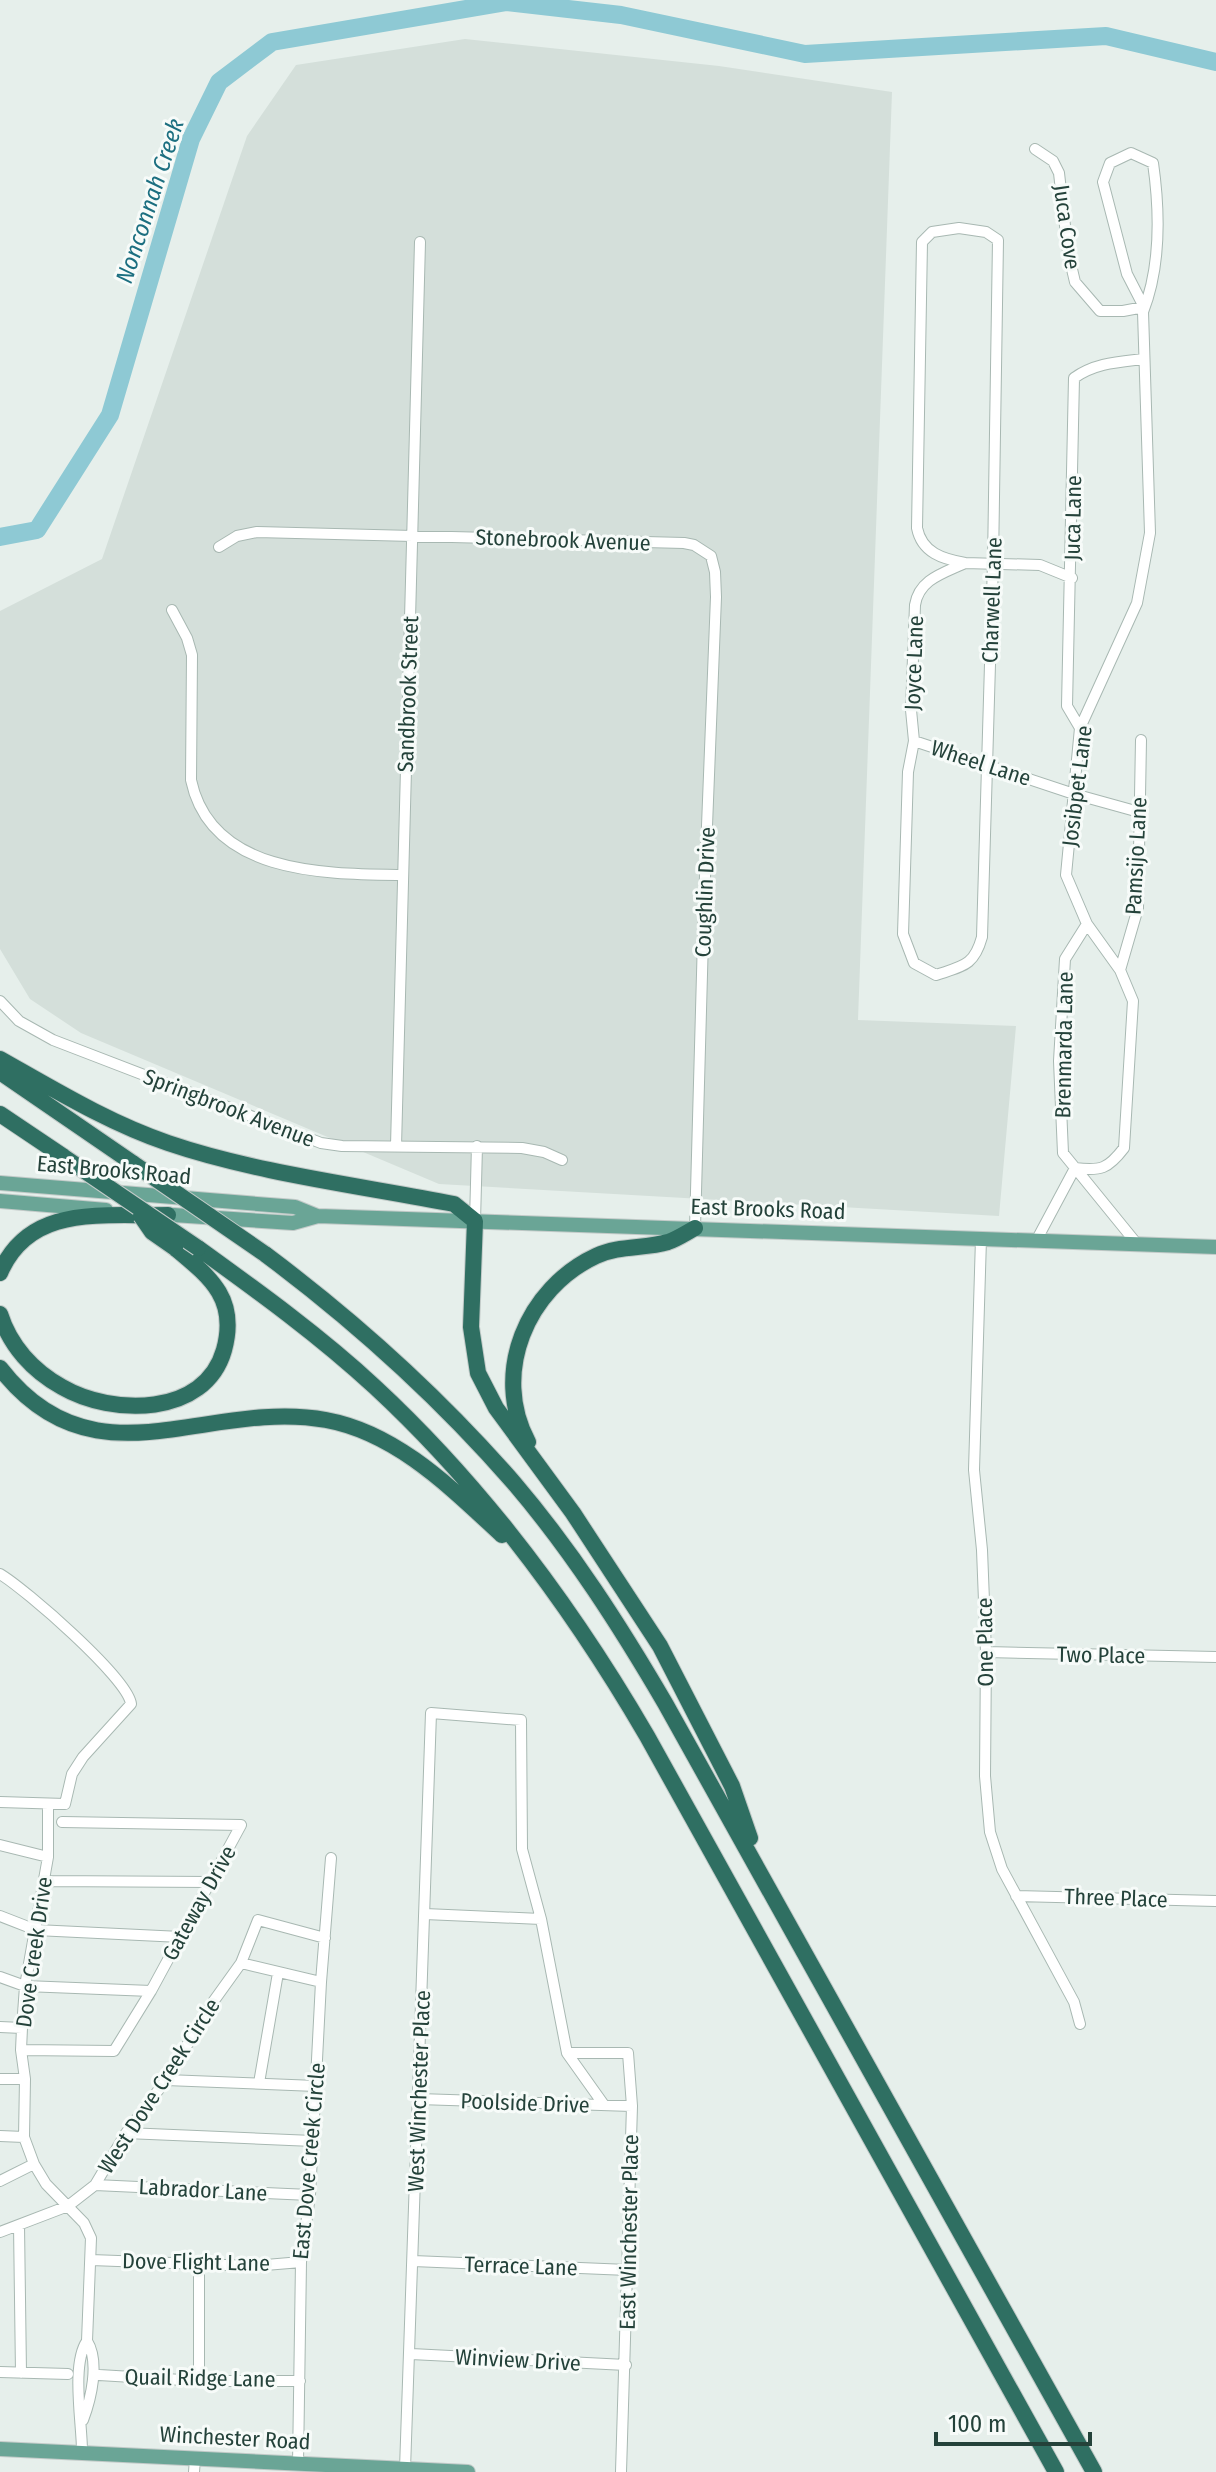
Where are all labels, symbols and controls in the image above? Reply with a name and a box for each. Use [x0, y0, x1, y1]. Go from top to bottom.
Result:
water label: Nonconnah Creek [110, 115, 190, 287]
street label: Juca Cove [1048, 183, 1086, 271]
street label: Juca Lane [1059, 475, 1087, 561]
street label: Stonebrook Avenue [475, 523, 651, 557]
street label: Charwell Lane [976, 537, 1008, 663]
street label: Sandbrook Street [392, 615, 424, 773]
street label: Joyce Lane [899, 615, 929, 711]
street label: Josibpet Lane [1056, 724, 1098, 848]
street label: Wheel Lane [928, 734, 1034, 792]
street label: Pamsijo Lane [1119, 796, 1153, 916]
street label: Coughlin Drive [689, 826, 721, 958]
street label: Brenmarda Lane [1049, 971, 1079, 1119]
street label: Springbrook Avenue [140, 1063, 318, 1153]
street label: East Brooks Road [36, 1150, 192, 1190]
street label: East Brooks Road [690, 1193, 846, 1225]
street label: One Place [971, 1597, 999, 1687]
street label: Two Place [1057, 1641, 1145, 1669]
street label: Gateway Drive [156, 1841, 242, 1965]
street label: Dove Creek Drive [10, 1875, 58, 2029]
street label: Three Place [1064, 1883, 1168, 1913]
street label: West Winchester Place [402, 1990, 436, 2192]
street label: West Dove Creek Circle [92, 1993, 226, 2179]
street label: East Dove Creek Circle [287, 2062, 331, 2260]
street label: Poolside Drive [460, 2087, 590, 2119]
street label: East Winchester Place [614, 2134, 644, 2330]
street label: Labrador Lane [138, 2173, 268, 2207]
street label: Dove Flight Lane [122, 2247, 270, 2277]
street label: Terrace Lane [464, 2251, 578, 2281]
street label: Winview Drive [454, 2343, 582, 2377]
street label: Quail Ridge Lane [124, 2363, 276, 2393]
scale bar [936, 2396, 1090, 2446]
text: 100 m [948, 2410, 1006, 2438]
street label: Winchester Road [159, 2421, 311, 2455]

